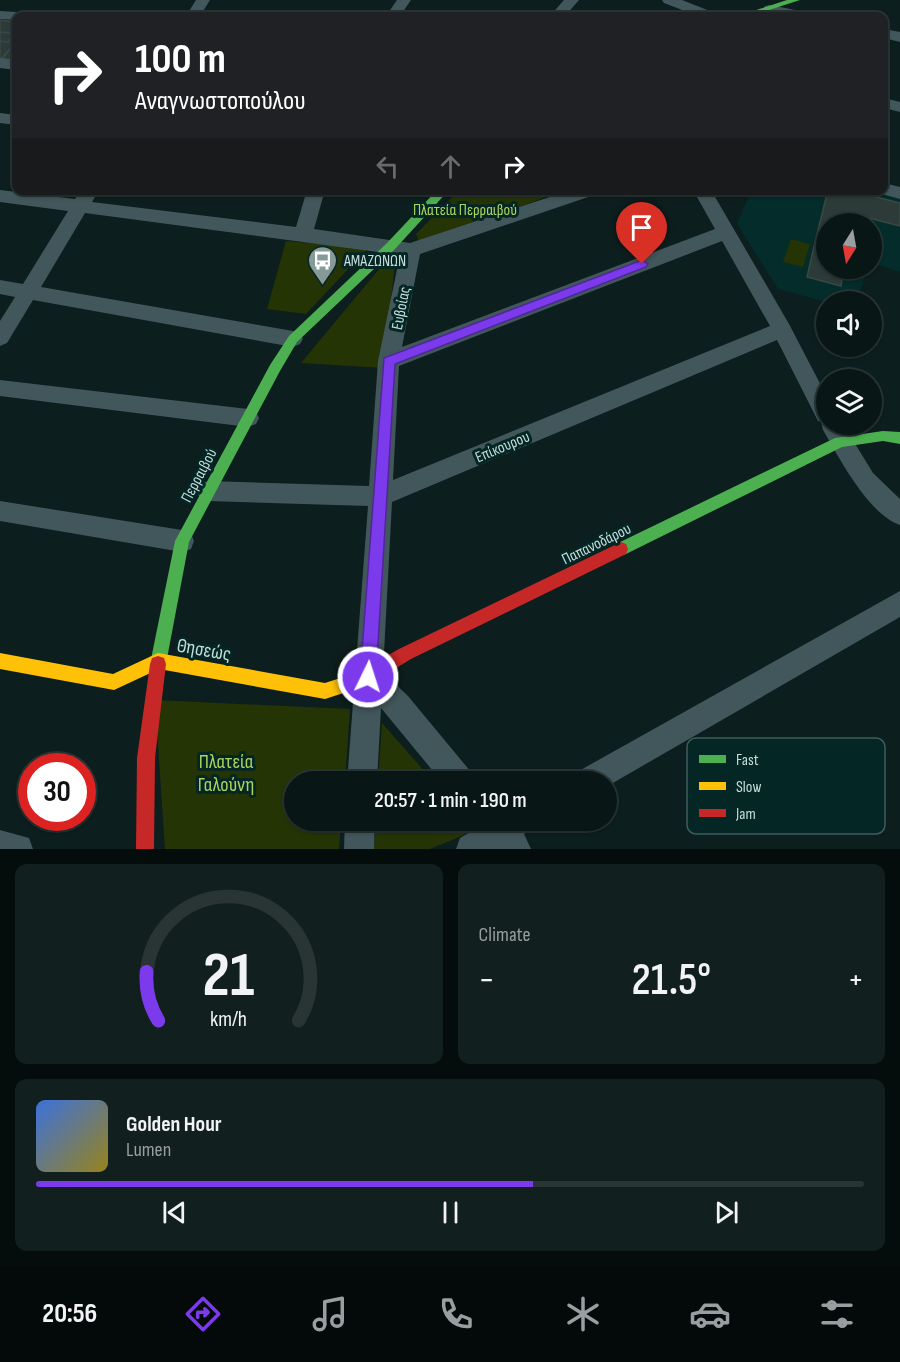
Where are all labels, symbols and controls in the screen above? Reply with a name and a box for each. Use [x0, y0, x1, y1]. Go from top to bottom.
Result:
text: 100 m [135, 34, 226, 85]
icon: right [36, 36, 114, 114]
text: Αναγνωστοπούλου [135, 85, 306, 117]
icon: left [371, 150, 404, 183]
icon: ahead [434, 150, 467, 183]
icon: right [497, 150, 530, 183]
park label: Πλατεία Περραιβού [413, 201, 517, 220]
pin [616, 202, 667, 264]
icon: arrive [625, 211, 658, 244]
north arrow [816, 213, 882, 279]
map controls [816, 213, 882, 435]
bus stop icon: ΑΜΑΖΩΝΩΝ [307, 244, 339, 286]
place label: ΑΜΑΖΩΝΩΝ [343, 252, 406, 271]
street label: Ευβοίας [388, 285, 415, 332]
button: sound [816, 291, 882, 357]
button: layers [816, 369, 882, 435]
street label: Επίκουρου [473, 427, 533, 467]
street label: Περραιβού [177, 446, 221, 506]
street label: Παπανοδάρου [559, 519, 634, 569]
street label: Θησεώς [175, 633, 233, 667]
position arrow [336, 645, 400, 709]
legend [687, 738, 885, 834]
park label: Πλατεία Γαλούνη [198, 750, 254, 797]
text: Fast [736, 751, 759, 770]
speed limit sign: 30 [18, 753, 96, 831]
text: Slow [736, 778, 761, 797]
text: 20:57 · 1 min · 190 m [374, 787, 527, 814]
text: Jam [735, 805, 756, 824]
text: Climate [479, 923, 531, 947]
text: 21 [203, 939, 255, 1014]
text: 21.5° [631, 953, 711, 1008]
text: − [479, 960, 495, 1000]
text: + [848, 960, 864, 1000]
text: km/h [210, 1007, 247, 1032]
text: Golden Hour [126, 1111, 222, 1138]
text: Lumen [126, 1138, 171, 1162]
icon: previous [158, 1196, 191, 1229]
icon: pause [434, 1196, 467, 1229]
icon: next [710, 1196, 743, 1229]
icon: directions [182, 1293, 224, 1335]
icon: music [309, 1293, 351, 1335]
icon: phone [435, 1293, 477, 1335]
icon: climate [562, 1293, 604, 1335]
icon: car [689, 1293, 731, 1335]
icon: filters [816, 1293, 858, 1335]
text: 20:56 [42, 1298, 97, 1330]

